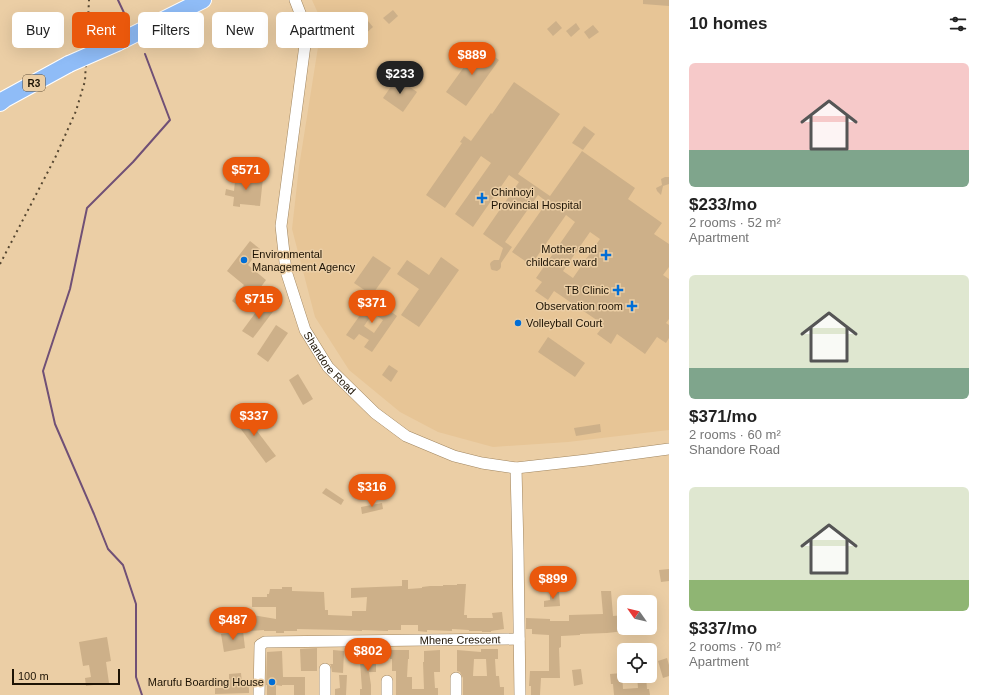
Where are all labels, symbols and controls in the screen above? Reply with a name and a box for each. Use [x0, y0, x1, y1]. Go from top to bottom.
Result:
chip: Buy [12, 12, 64, 48]
chip: Rent [72, 12, 130, 48]
chip: Filters [138, 12, 204, 48]
chip: New [212, 12, 268, 48]
chip: Apartment [276, 12, 368, 48]
icon: filters [947, 13, 969, 35]
text: 10 homes [689, 14, 767, 33]
pin: $889 [448, 42, 496, 76]
text: $889 [458, 47, 486, 62]
pin: $233 [376, 61, 424, 95]
text: $233 [386, 66, 414, 81]
road number: R3 [23, 75, 45, 91]
icon: home [793, 89, 865, 161]
pin: $571 [222, 157, 270, 191]
text: $571 [232, 162, 260, 177]
place label: Chinhoyi Provincial Hospital [491, 186, 581, 211]
marker: Chinhoyi Provincial Hospital [476, 192, 488, 204]
text: $233/mo [689, 195, 757, 214]
text: 2 rooms · 52 m² [689, 215, 781, 230]
text: Apartment [689, 230, 749, 245]
place label: Mother and childcare ward [526, 243, 597, 268]
place label: Environmental Management Agency [252, 248, 356, 273]
marker: Mother and childcare ward [600, 249, 612, 261]
marker: Environmental Management Agency [239, 255, 249, 265]
place label: TB Clinic [565, 284, 609, 296]
marker: TB Clinic [612, 284, 624, 296]
pin: $715 [235, 286, 283, 320]
pin: $371 [348, 290, 396, 324]
text: $715 [245, 291, 273, 306]
text: $371 [358, 295, 386, 310]
place label: Observation room [536, 300, 623, 312]
marker: Observation room [626, 300, 638, 312]
icon: home [793, 301, 865, 373]
place label: Volleyball Court [526, 317, 602, 329]
marker: Volleyball Court [513, 318, 523, 328]
street label: Shandore Road [301, 329, 358, 397]
pin: $337 [230, 403, 278, 437]
text: $371/mo [689, 407, 757, 426]
text: $337 [240, 408, 268, 423]
text: 2 rooms · 60 m² [689, 427, 781, 442]
text: Shandore Road [689, 442, 780, 457]
pin: $316 [348, 474, 396, 508]
text: $316 [358, 479, 386, 494]
icon: home [793, 513, 865, 585]
pin: $899 [529, 566, 577, 600]
text: $899 [539, 571, 567, 586]
north arrow [617, 595, 657, 635]
map controls [617, 595, 657, 683]
pin: $487 [209, 607, 257, 641]
text: $487 [219, 612, 247, 627]
text: $337/mo [689, 619, 757, 638]
street label: Mhene Crescent [420, 633, 501, 646]
pin: $802 [344, 638, 392, 672]
text: 2 rooms · 70 m² [689, 639, 781, 654]
text: $802 [354, 643, 382, 658]
button: locate [617, 643, 657, 683]
text: Apartment [689, 654, 749, 669]
scale bar [12, 667, 120, 686]
text: 100 m [18, 670, 49, 682]
place label: Marufu Boarding House [148, 676, 264, 688]
marker: Marufu Boarding House [267, 677, 277, 687]

